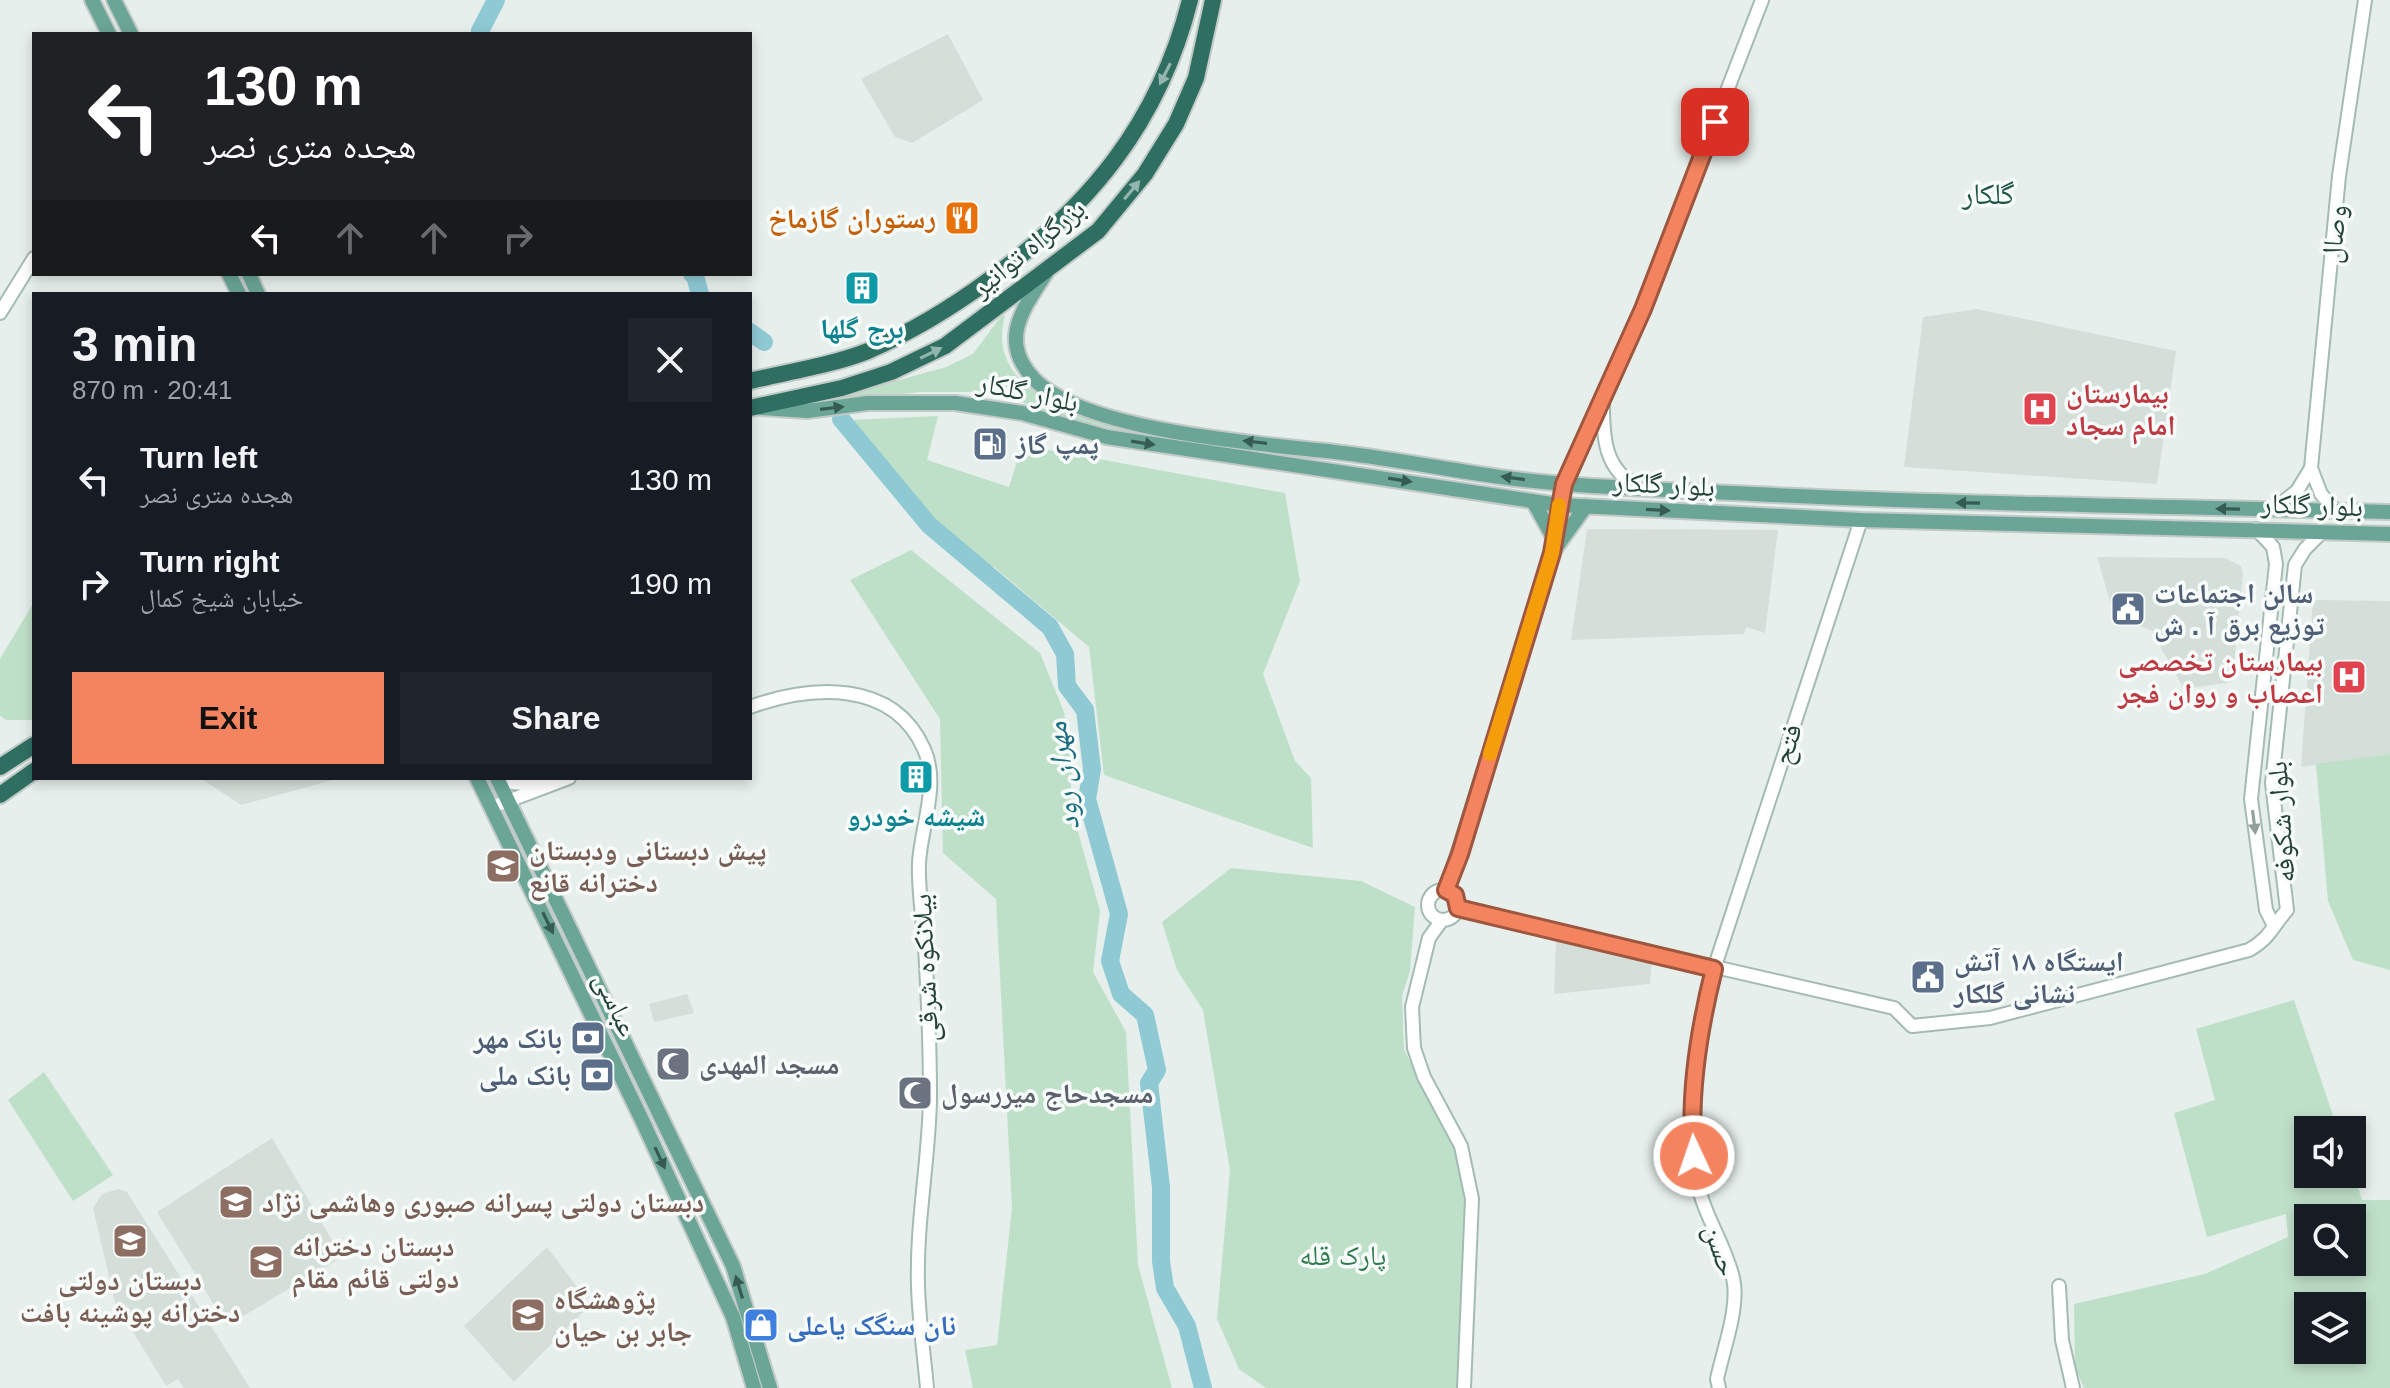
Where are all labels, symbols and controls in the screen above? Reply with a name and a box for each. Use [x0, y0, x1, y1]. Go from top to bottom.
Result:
text: 130 m [204, 54, 363, 117]
one-way arrow [1158, 62, 1171, 85]
icon: left [72, 64, 176, 168]
pin [1681, 88, 1749, 156]
icon: arrive [1693, 100, 1737, 144]
text: هجده متری نصر [204, 125, 417, 166]
district label: گلکار [1961, 177, 2014, 210]
one-way arrow [1123, 180, 1140, 200]
street label: بزرگراه توانیر [964, 193, 1091, 304]
restaurant icon: رستوران گازماخ [943, 199, 981, 237]
place label: رستوران گازماخ [768, 203, 936, 236]
street label: وصال [2316, 203, 2353, 265]
icon: left [244, 216, 288, 260]
icon: ahead [328, 216, 372, 260]
icon: ahead [412, 216, 456, 260]
icon: right [496, 216, 540, 260]
building icon: برج گلها [843, 269, 881, 307]
place label: برج گلها [820, 313, 904, 346]
text: 3 min [72, 318, 197, 371]
button: close [628, 318, 712, 402]
one-way arrow [919, 346, 942, 359]
street label: بلوار گلکار [974, 366, 1081, 418]
text: 870 m · 20:41 [72, 375, 232, 405]
place label: بیمارستان امام سجاد [2066, 378, 2175, 445]
hospital icon: بیمارستان امام سجاد [2021, 390, 2059, 428]
one-way arrow [819, 401, 844, 414]
fuel station icon: پمپ گاز [971, 425, 1009, 463]
place label: پمپ گاز [1015, 429, 1099, 461]
one-way arrow [1243, 436, 1268, 449]
one-way arrow [1130, 437, 1155, 450]
text: Turn left [140, 441, 258, 474]
icon: left [72, 458, 116, 502]
text: 130 m [629, 463, 712, 496]
street label: بلوار گلکار [1611, 466, 1716, 502]
one-way arrow [1500, 471, 1525, 484]
one-way arrow [1388, 474, 1413, 487]
text: هجده متری نصر [140, 479, 294, 509]
street label: بلوار گلکار [2259, 488, 2364, 522]
one-way arrow [1955, 496, 1980, 509]
one-way arrow [2215, 502, 2240, 515]
one-way arrow [1646, 503, 1671, 516]
text: Turn right [140, 545, 279, 578]
icon: right [72, 562, 116, 606]
text: 190 m [629, 567, 712, 600]
place label: سالن اجتماعات توزیع برق آ . ش [2154, 578, 2325, 644]
text: خیابان شیخ کمال [140, 583, 303, 613]
public building icon: سالن اجتماعات توزیع برق آ . ش [2109, 590, 2147, 628]
place label: بیمارستان تخصصی اعصاب و روان فجر [2117, 646, 2323, 710]
hospital icon: بیمارستان تخصصی اعصاب و روان فجر [2330, 658, 2368, 696]
button: Exit [72, 672, 384, 764]
button: Share [400, 672, 712, 764]
water label: مهران رود [1039, 720, 1087, 832]
street label: فتح [1766, 720, 1810, 769]
building icon: شیشه خودرو [897, 758, 935, 796]
street label: بلوار شکوفه [2261, 760, 2301, 884]
place label: شیشه خودرو [847, 801, 985, 832]
one-way arrow [2248, 810, 2261, 835]
place label: پیش دبستانی ودبستان دخترانه قانع [529, 835, 766, 901]
school or university icon: پیش دبستانی ودبستان دخترانه قانع [484, 847, 522, 885]
street label: بیلانکوه شرقی [906, 893, 946, 1043]
one-way arrow [542, 912, 555, 935]
place label: ایستگاه ۱۸ آتش نشانی گلکار [1953, 946, 2124, 1011]
public building icon: ایستگاه ۱۸ آتش نشانی گلکار [1909, 958, 1947, 996]
street label: عباسى [586, 967, 644, 1042]
bank icon: بانک مهر [569, 1019, 607, 1057]
place label: بانک مهر [473, 1023, 562, 1055]
mosque icon: مسجد المهدی [654, 1045, 692, 1083]
place label: مسجد المهدی [699, 1049, 840, 1081]
bank icon: بانک ملی [578, 1056, 616, 1094]
place label: بانک ملی [479, 1060, 571, 1093]
mosque icon: مسجدحاج میررسول [896, 1074, 934, 1112]
place label: مسجدحاج میررسول [941, 1078, 1153, 1111]
position arrow [1652, 1114, 1736, 1198]
map controls [2294, 1116, 2366, 1364]
button: sound [2294, 1116, 2366, 1188]
one-way arrow [653, 1147, 667, 1170]
school or university icon: دبستان دولتی پسرانه صبوری وهاشمی نژاد [217, 1183, 255, 1221]
place label: دبستان دولتی پسرانه صبوری وهاشمی نژاد [262, 1187, 704, 1220]
button: search [2294, 1204, 2366, 1276]
street label: حسن [1696, 1220, 1744, 1281]
school or university icon: دبستان دولتی دخترانه پوشینه بافت [111, 1222, 149, 1260]
place label: دبستان دخترانه دولتی قائم مقام [292, 1231, 459, 1298]
park label: پارک قله [1300, 1240, 1386, 1272]
school or university icon: دبستان دخترانه دولتی قائم مقام [247, 1243, 285, 1281]
place label: دبستان دولتی دخترانه پوشینه بافت [20, 1265, 240, 1329]
one-way arrow [732, 1274, 745, 1298]
place label: پژوهشگاه جابر بن حیان [554, 1284, 692, 1349]
button: layers [2294, 1292, 2366, 1364]
school or university icon: پژوهشگاه جابر بن حیان [509, 1296, 547, 1334]
shop icon: نان سنگک یاعلی [742, 1306, 780, 1344]
place label: نان سنگک یاعلی [787, 1310, 956, 1343]

